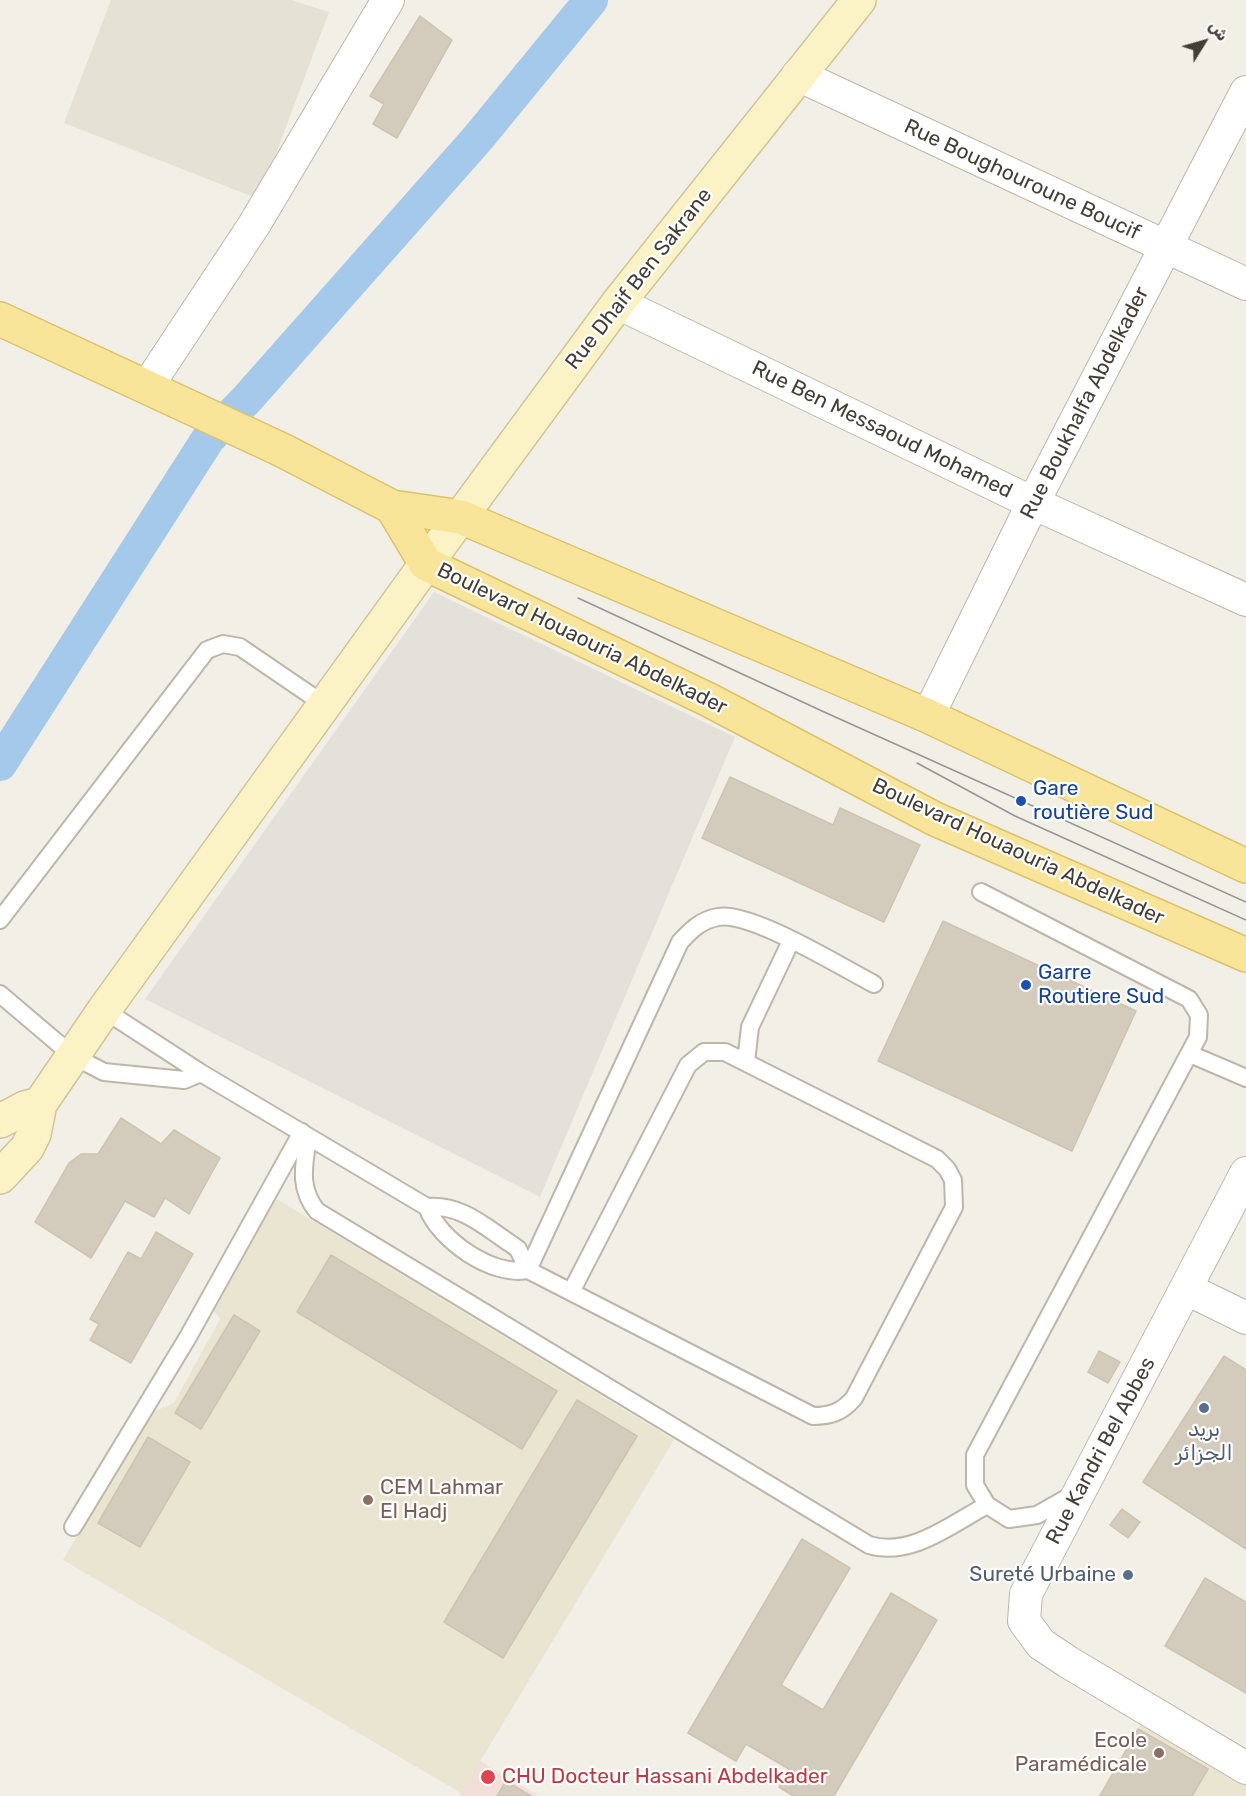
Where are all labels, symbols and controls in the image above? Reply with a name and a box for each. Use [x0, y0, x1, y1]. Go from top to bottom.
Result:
north arrow [1174, 12, 1234, 72]
text: ش [1205, 17, 1232, 45]
street label: Rue Boughouroune Boucif [900, 114, 1144, 246]
street label: Rue Dhaif Ben Sakrane [560, 183, 718, 375]
street label: Rue Boukhalfa Abdelkader [1015, 283, 1155, 523]
street label: Rue Ben Messaoud Mohamed [748, 356, 1016, 504]
street label: Boulevard Houaouria Abdelkader [433, 558, 731, 720]
street label: Boulevard Houaouria Abdelkader [868, 773, 1168, 931]
place label: Gare routière Sud [1033, 776, 1153, 826]
marker: Gare routière Sud [1014, 794, 1028, 808]
place label: Garre Routiere Sud [1038, 960, 1164, 1010]
marker: Garre Routiere Sud [1019, 978, 1033, 992]
street label: Rue Kandri Bel Abbes [1041, 1353, 1161, 1549]
marker: بريد الجزائر [1197, 1401, 1211, 1415]
place label: بريد الجزائر [1176, 1417, 1232, 1467]
place label: CEM Lahmar El Hadj [380, 1475, 503, 1525]
marker: CEM Lahmar El Hadj [361, 1493, 375, 1507]
place label: Sureté Urbaine [969, 1562, 1116, 1588]
marker: Sureté Urbaine [1121, 1568, 1135, 1582]
place label: Ecole Paramédicale [1015, 1728, 1147, 1778]
marker: Ecole Paramédicale [1152, 1746, 1166, 1760]
place label: CHU Docteur Hassani Abdelkader [502, 1764, 828, 1790]
marker: CHU Docteur Hassani Abdelkader [479, 1768, 497, 1786]

